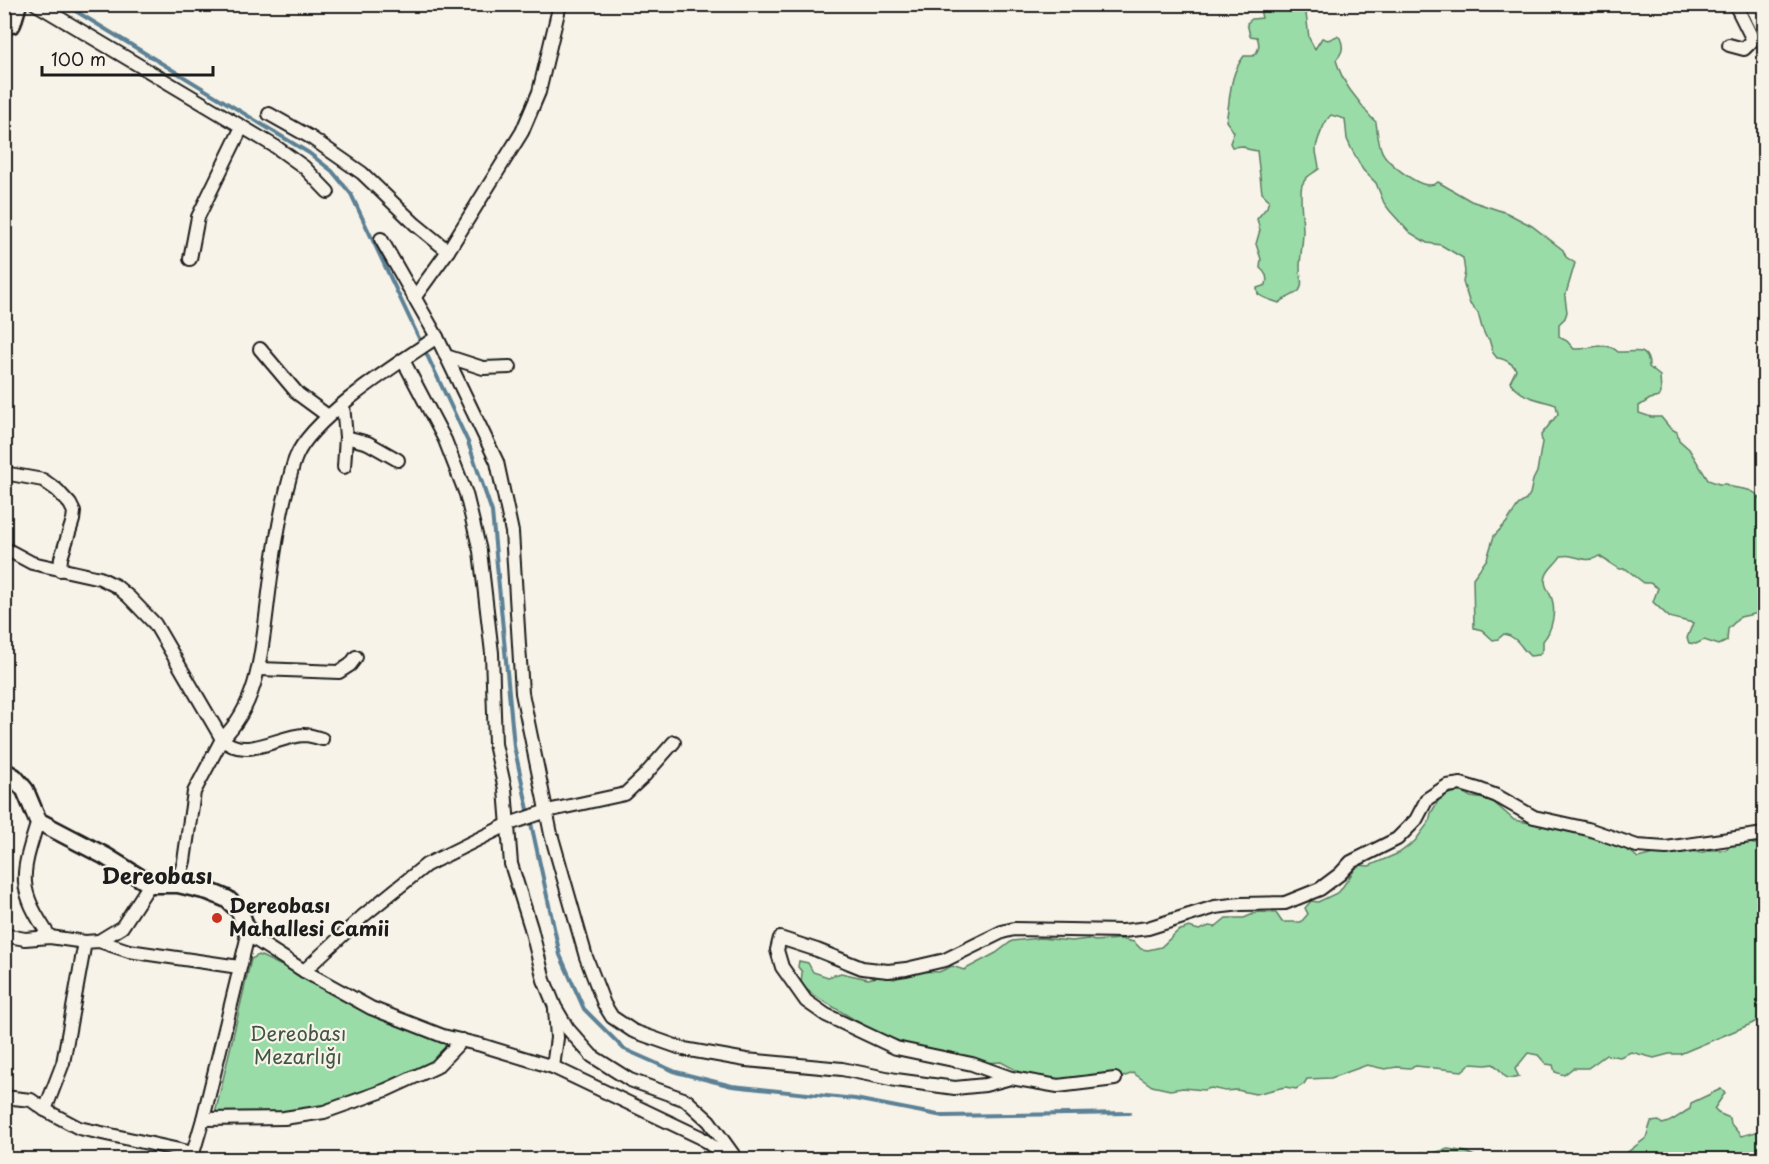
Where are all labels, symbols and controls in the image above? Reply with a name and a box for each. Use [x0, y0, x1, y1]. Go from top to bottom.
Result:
scale bar [42, 39, 213, 77]
text: 100 m [51, 45, 106, 72]
district label: Dereobası [101, 858, 213, 891]
place label: Dereobası Mahallesi Camii [229, 890, 390, 943]
marker: Dereobası Mahallesi Camii [210, 911, 224, 925]
park label: Dereobası Mezarlığı [250, 1018, 346, 1071]

